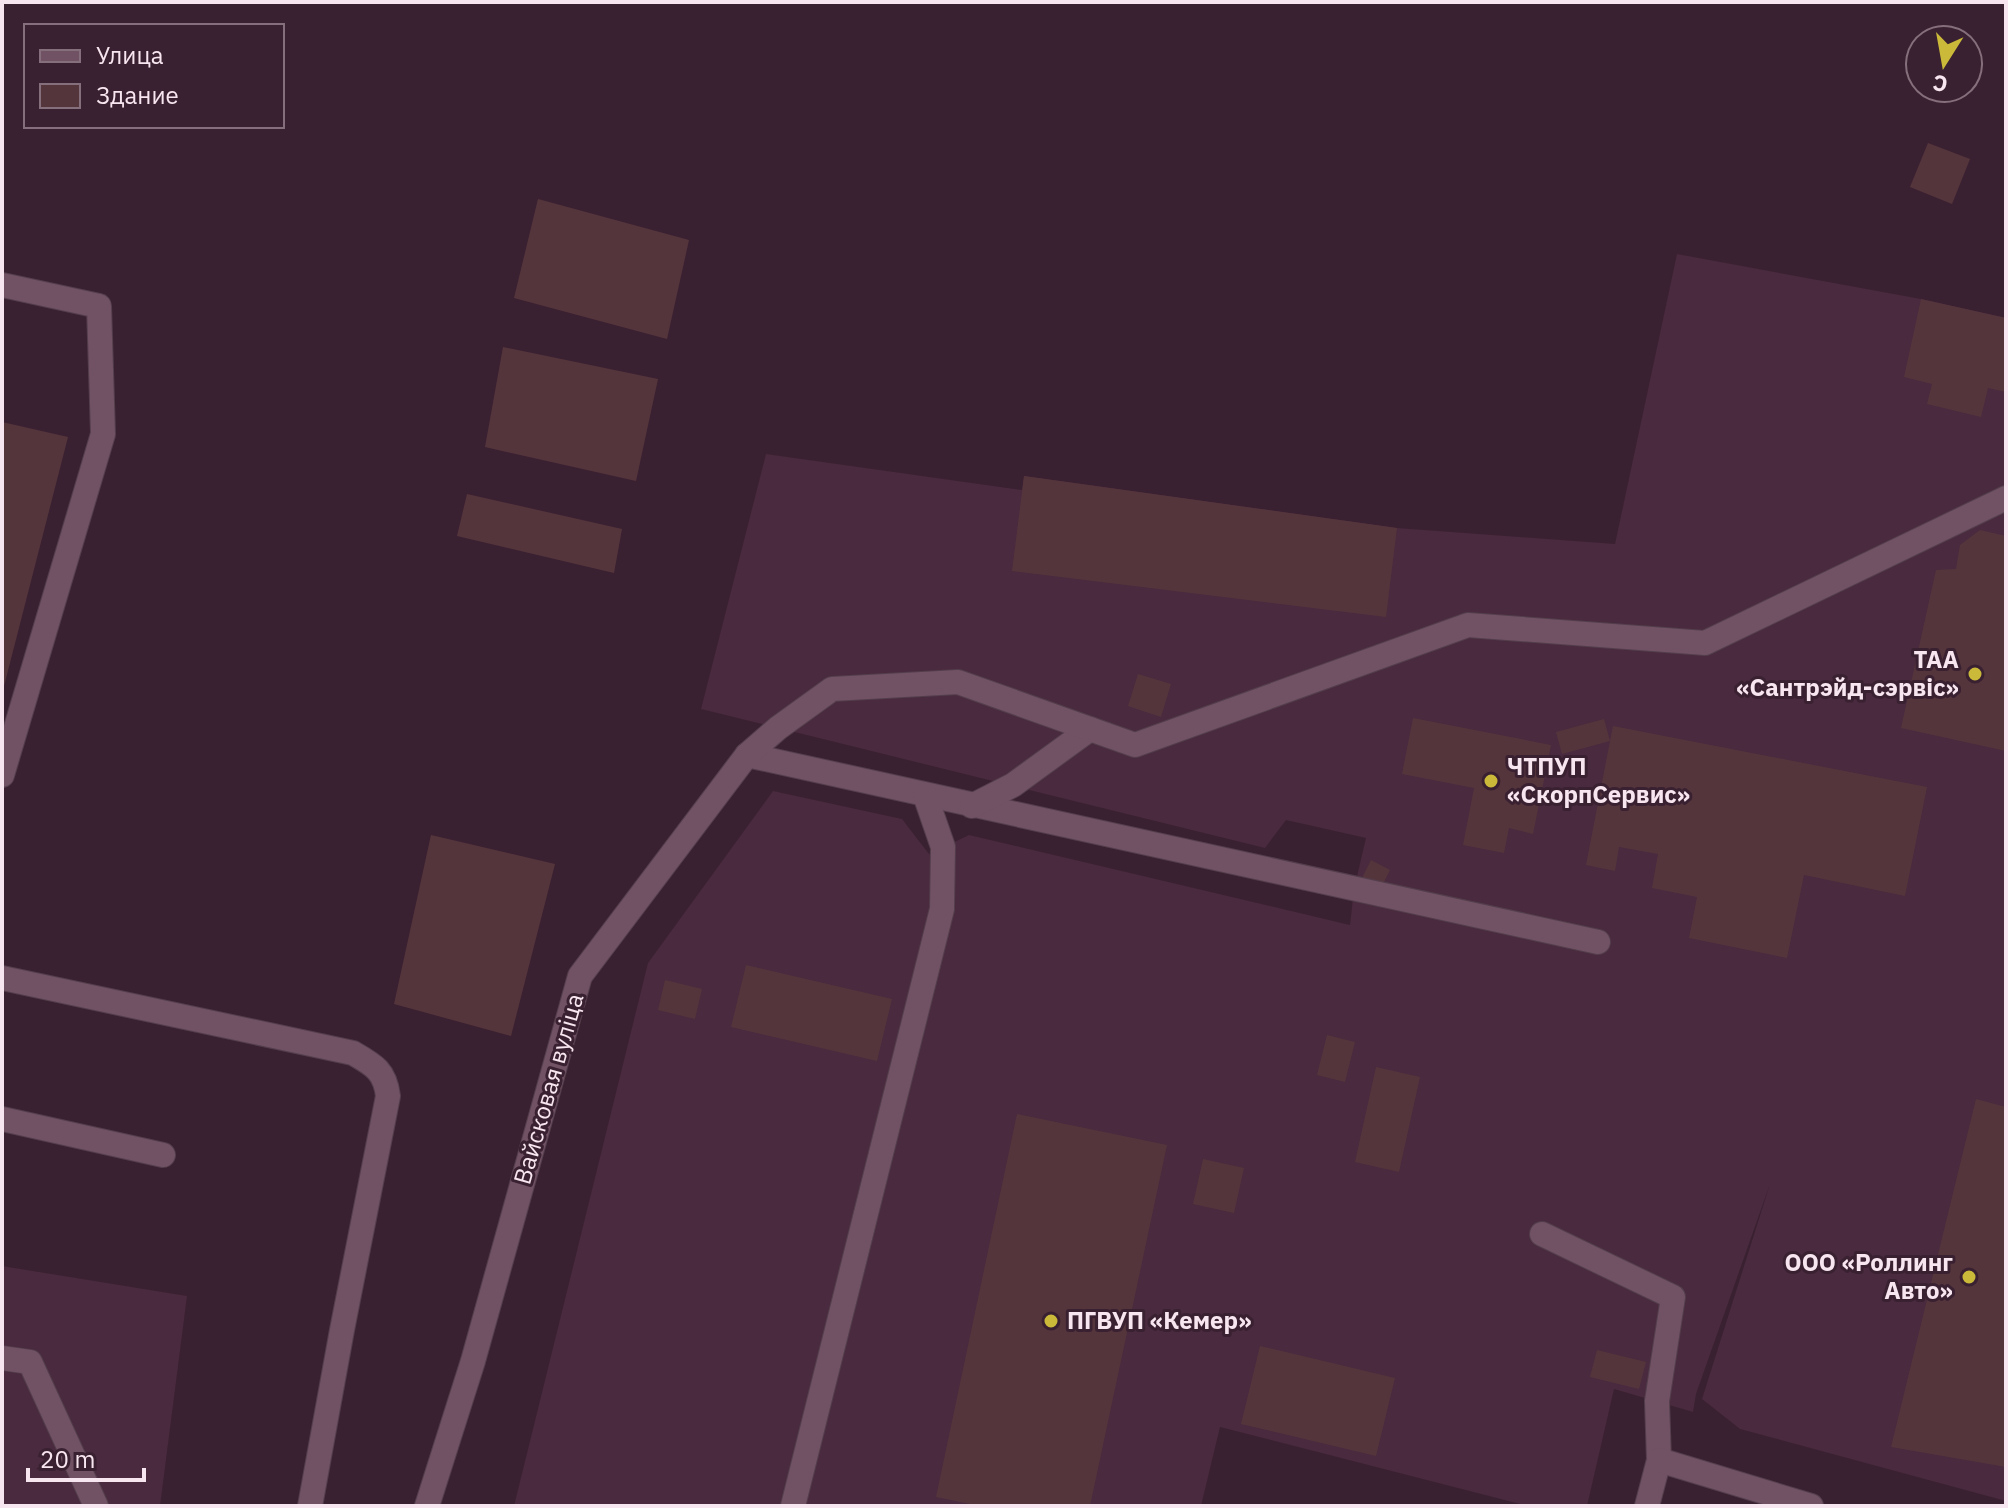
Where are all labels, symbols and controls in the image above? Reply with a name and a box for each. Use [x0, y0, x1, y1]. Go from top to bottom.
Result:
legend [24, 24, 284, 128]
north arrow [1904, 24, 1984, 104]
text: Улица [96, 39, 164, 71]
text: С [1930, 69, 1950, 100]
text: Здание [96, 79, 179, 111]
place label: ТАА «Сантрэйд-сэрвіс» [1736, 643, 1959, 703]
marker: ТАА «Сантрэйд-сэрвіс» [1966, 665, 1984, 683]
place label: ЧТПУП «СкорпСервис» [1507, 750, 1690, 810]
marker: ЧТПУП «СкорпСервис» [1482, 772, 1500, 790]
street label: Вайсковая вуліца [505, 989, 591, 1188]
place label: ООО «Роллинг Авто» [1785, 1246, 1953, 1306]
marker: ООО «Роллинг Авто» [1960, 1268, 1978, 1286]
place label: ПГВУП «Кемер» [1067, 1304, 1252, 1336]
marker: ПГВУП «Кемер» [1042, 1312, 1060, 1330]
scale bar [28, 1432, 144, 1482]
text: 20 m [40, 1443, 95, 1475]

